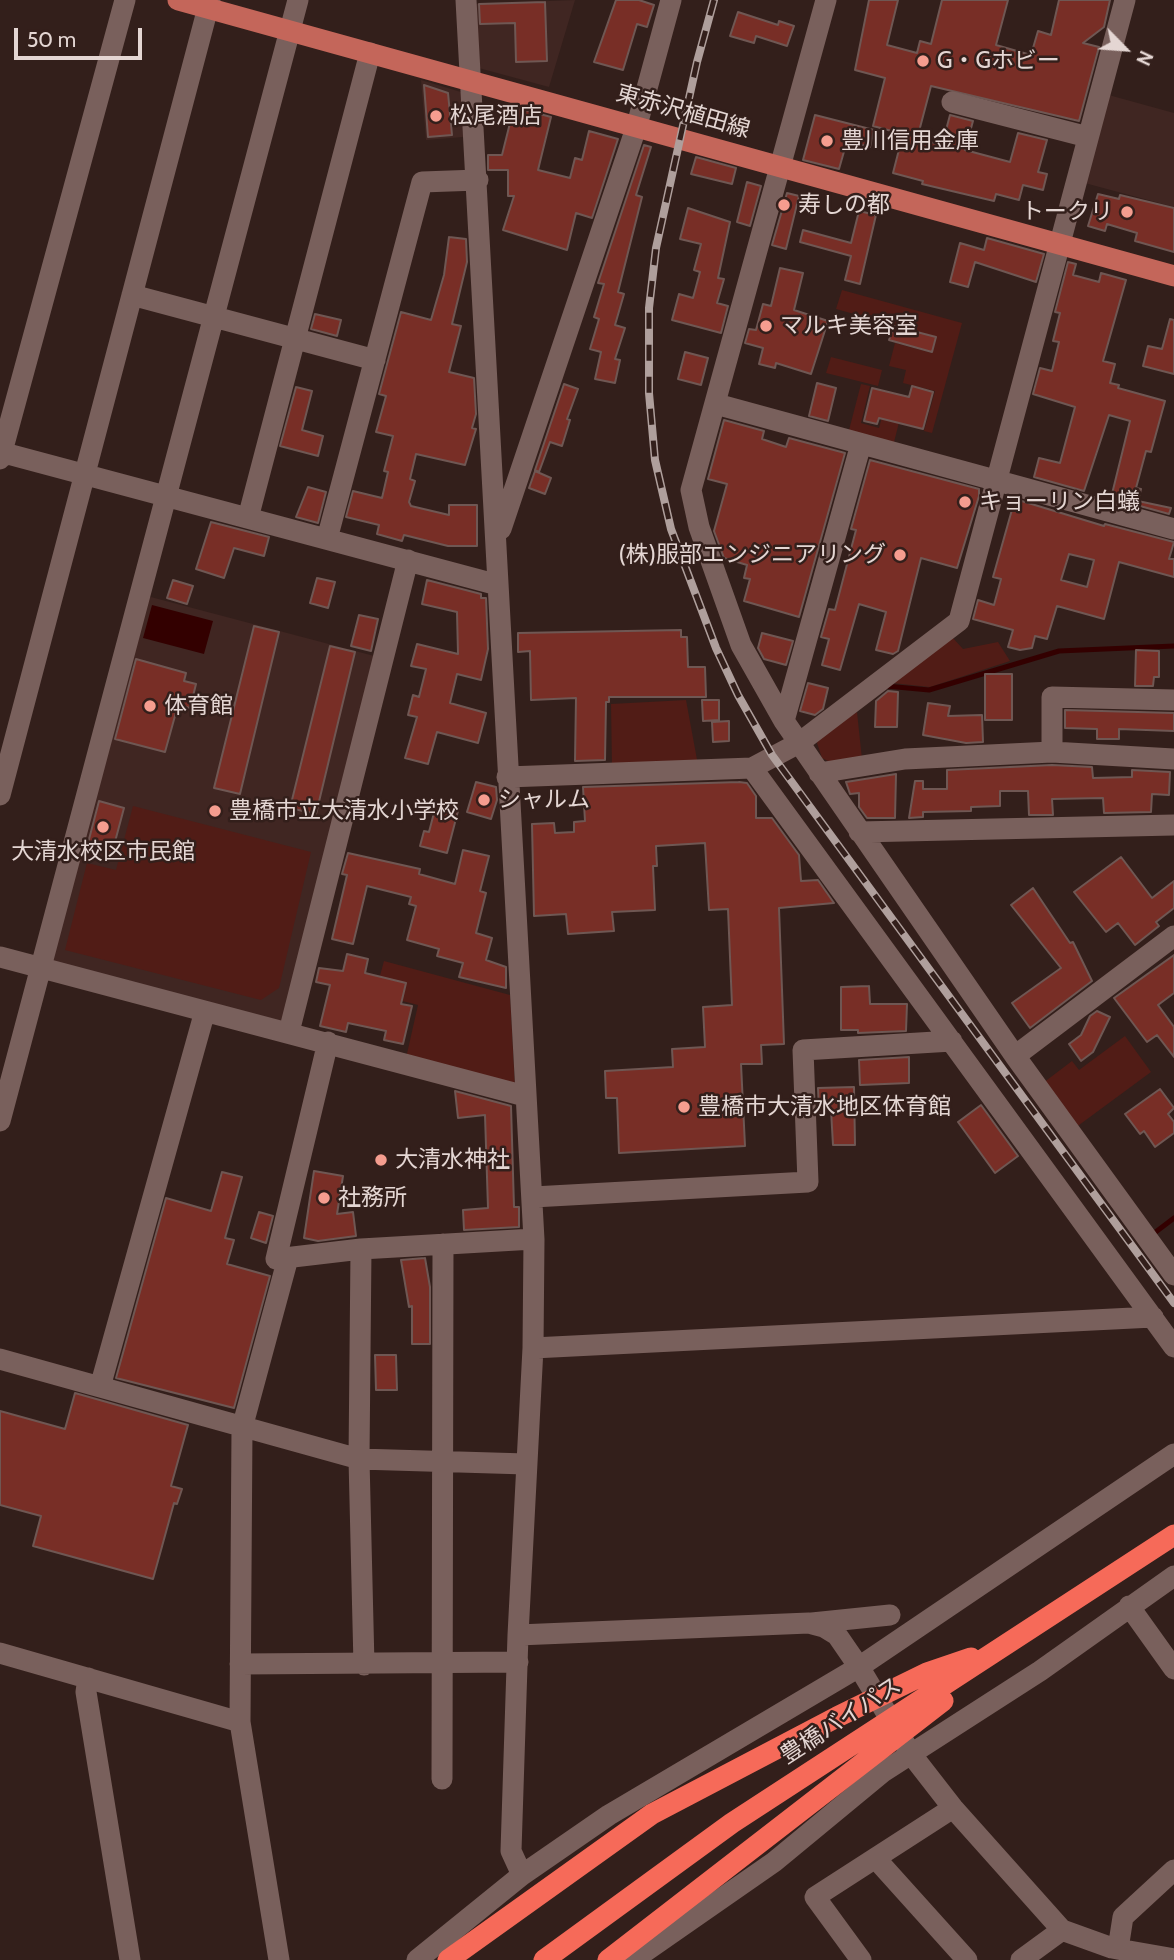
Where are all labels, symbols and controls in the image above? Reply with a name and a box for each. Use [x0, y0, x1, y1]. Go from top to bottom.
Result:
scale bar [18, 14, 145, 58]
north arrow [1090, 14, 1160, 84]
text: 50 m [27, 27, 76, 52]
place label: G・Gホビー [937, 47, 1060, 75]
text: N [1131, 47, 1158, 69]
marker: G・Gホビー [915, 53, 931, 69]
street label: 東赤沢植田線 [613, 80, 753, 144]
place label: 松尾酒店 [450, 102, 542, 130]
marker: 松尾酒店 [428, 108, 444, 124]
place label: 豊川信用金庫 [841, 127, 979, 155]
marker: 豊川信用金庫 [819, 133, 835, 149]
place label: 寿しの都 [798, 191, 890, 219]
marker: 寿しの都 [776, 197, 792, 213]
place label: トークリ [1021, 198, 1113, 226]
marker: トークリ [1119, 204, 1135, 220]
place label: マルキ美容室 [780, 312, 918, 340]
marker: マルキ美容室 [758, 318, 774, 334]
place label: キョーリン白蟻 [979, 488, 1140, 516]
marker: キョーリン白蟻 [957, 494, 973, 510]
place label: (株)服部エンジニアリング [619, 541, 886, 569]
marker: (株)服部エンジニアリング [892, 547, 908, 563]
place label: 体育館 [164, 692, 233, 720]
marker: 体育館 [142, 698, 158, 714]
place label: シャルム [498, 786, 590, 814]
marker: シャルム [476, 792, 492, 808]
place label: 豊橋市立大清水小学校 [229, 797, 459, 825]
marker: 豊橋市立大清水小学校 [207, 803, 223, 819]
marker: 大清水校区市民館 [95, 819, 111, 835]
place label: 大清水校区市民館 [11, 838, 195, 866]
place label: 豊橋市大清水地区体育館 [698, 1093, 951, 1121]
marker: 豊橋市大清水地区体育館 [676, 1099, 692, 1115]
place label: 大清水神社 [395, 1146, 510, 1174]
marker: 大清水神社 [373, 1152, 389, 1168]
place label: 社務所 [338, 1184, 407, 1212]
marker: 社務所 [316, 1190, 332, 1206]
street label: 豊橋バイパス [776, 1672, 906, 1770]

